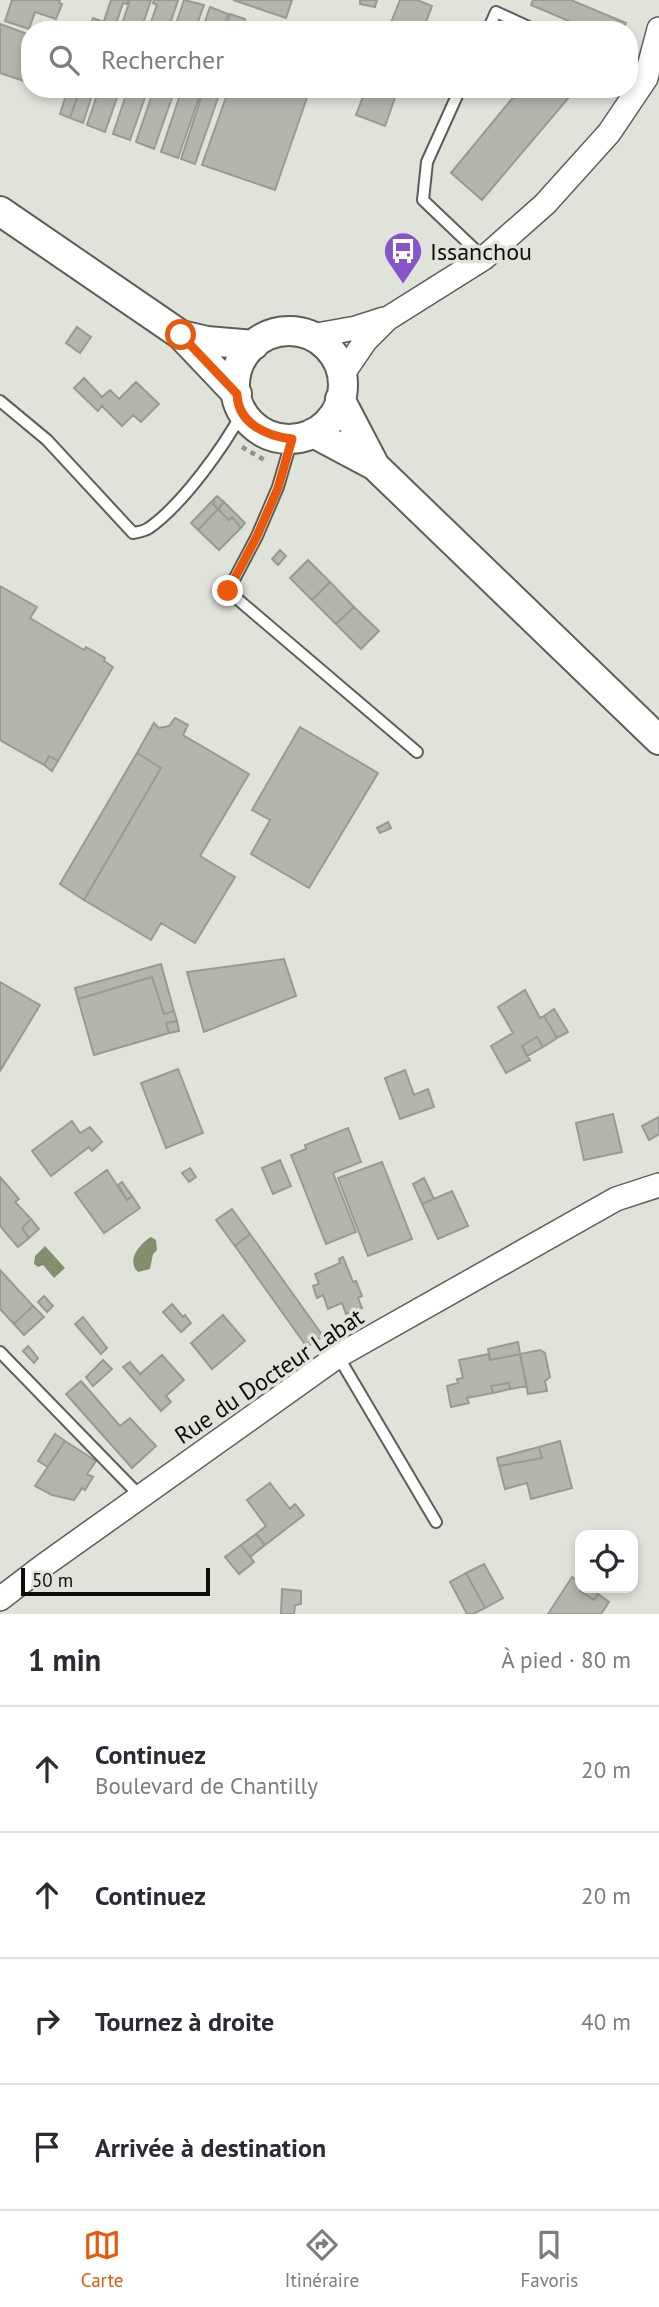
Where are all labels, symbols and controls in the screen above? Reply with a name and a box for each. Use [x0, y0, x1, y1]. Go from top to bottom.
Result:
search box [21, 21, 638, 98]
icon: search [45, 41, 83, 79]
text: Rechercher [101, 43, 224, 76]
bus stop icon: Issanchou [382, 230, 424, 285]
place label: Issanchou [430, 236, 532, 267]
route start [165, 319, 196, 350]
route end [212, 575, 243, 606]
street label: Rue du Docteur Labat [168, 1301, 370, 1451]
map controls [575, 1530, 638, 1593]
button: locate [575, 1530, 638, 1593]
scale bar [21, 1565, 210, 1597]
text: 50 m [32, 1568, 73, 1592]
text: 1 min [28, 1640, 101, 1679]
text: À pied · 80 m [501, 1645, 631, 1674]
text: Continuez [95, 1738, 206, 1771]
icon: ahead [28, 1750, 66, 1788]
text: 20 m [581, 1755, 631, 1784]
text: Boulevard de Chantilly [95, 1771, 318, 1800]
icon: ahead [28, 1876, 66, 1914]
text: Continuez [95, 1879, 206, 1912]
text: 20 m [581, 1881, 631, 1910]
icon: right [28, 2002, 66, 2040]
text: Tournez à droite [95, 2005, 274, 2038]
text: 40 m [581, 2007, 631, 2036]
icon: arrive [28, 2128, 66, 2166]
text: Arrivée à destination [95, 2131, 326, 2164]
tab: Carte [81, 2226, 124, 2292]
tab: Itinéraire [285, 2226, 359, 2292]
tab: Favoris [520, 2226, 578, 2292]

